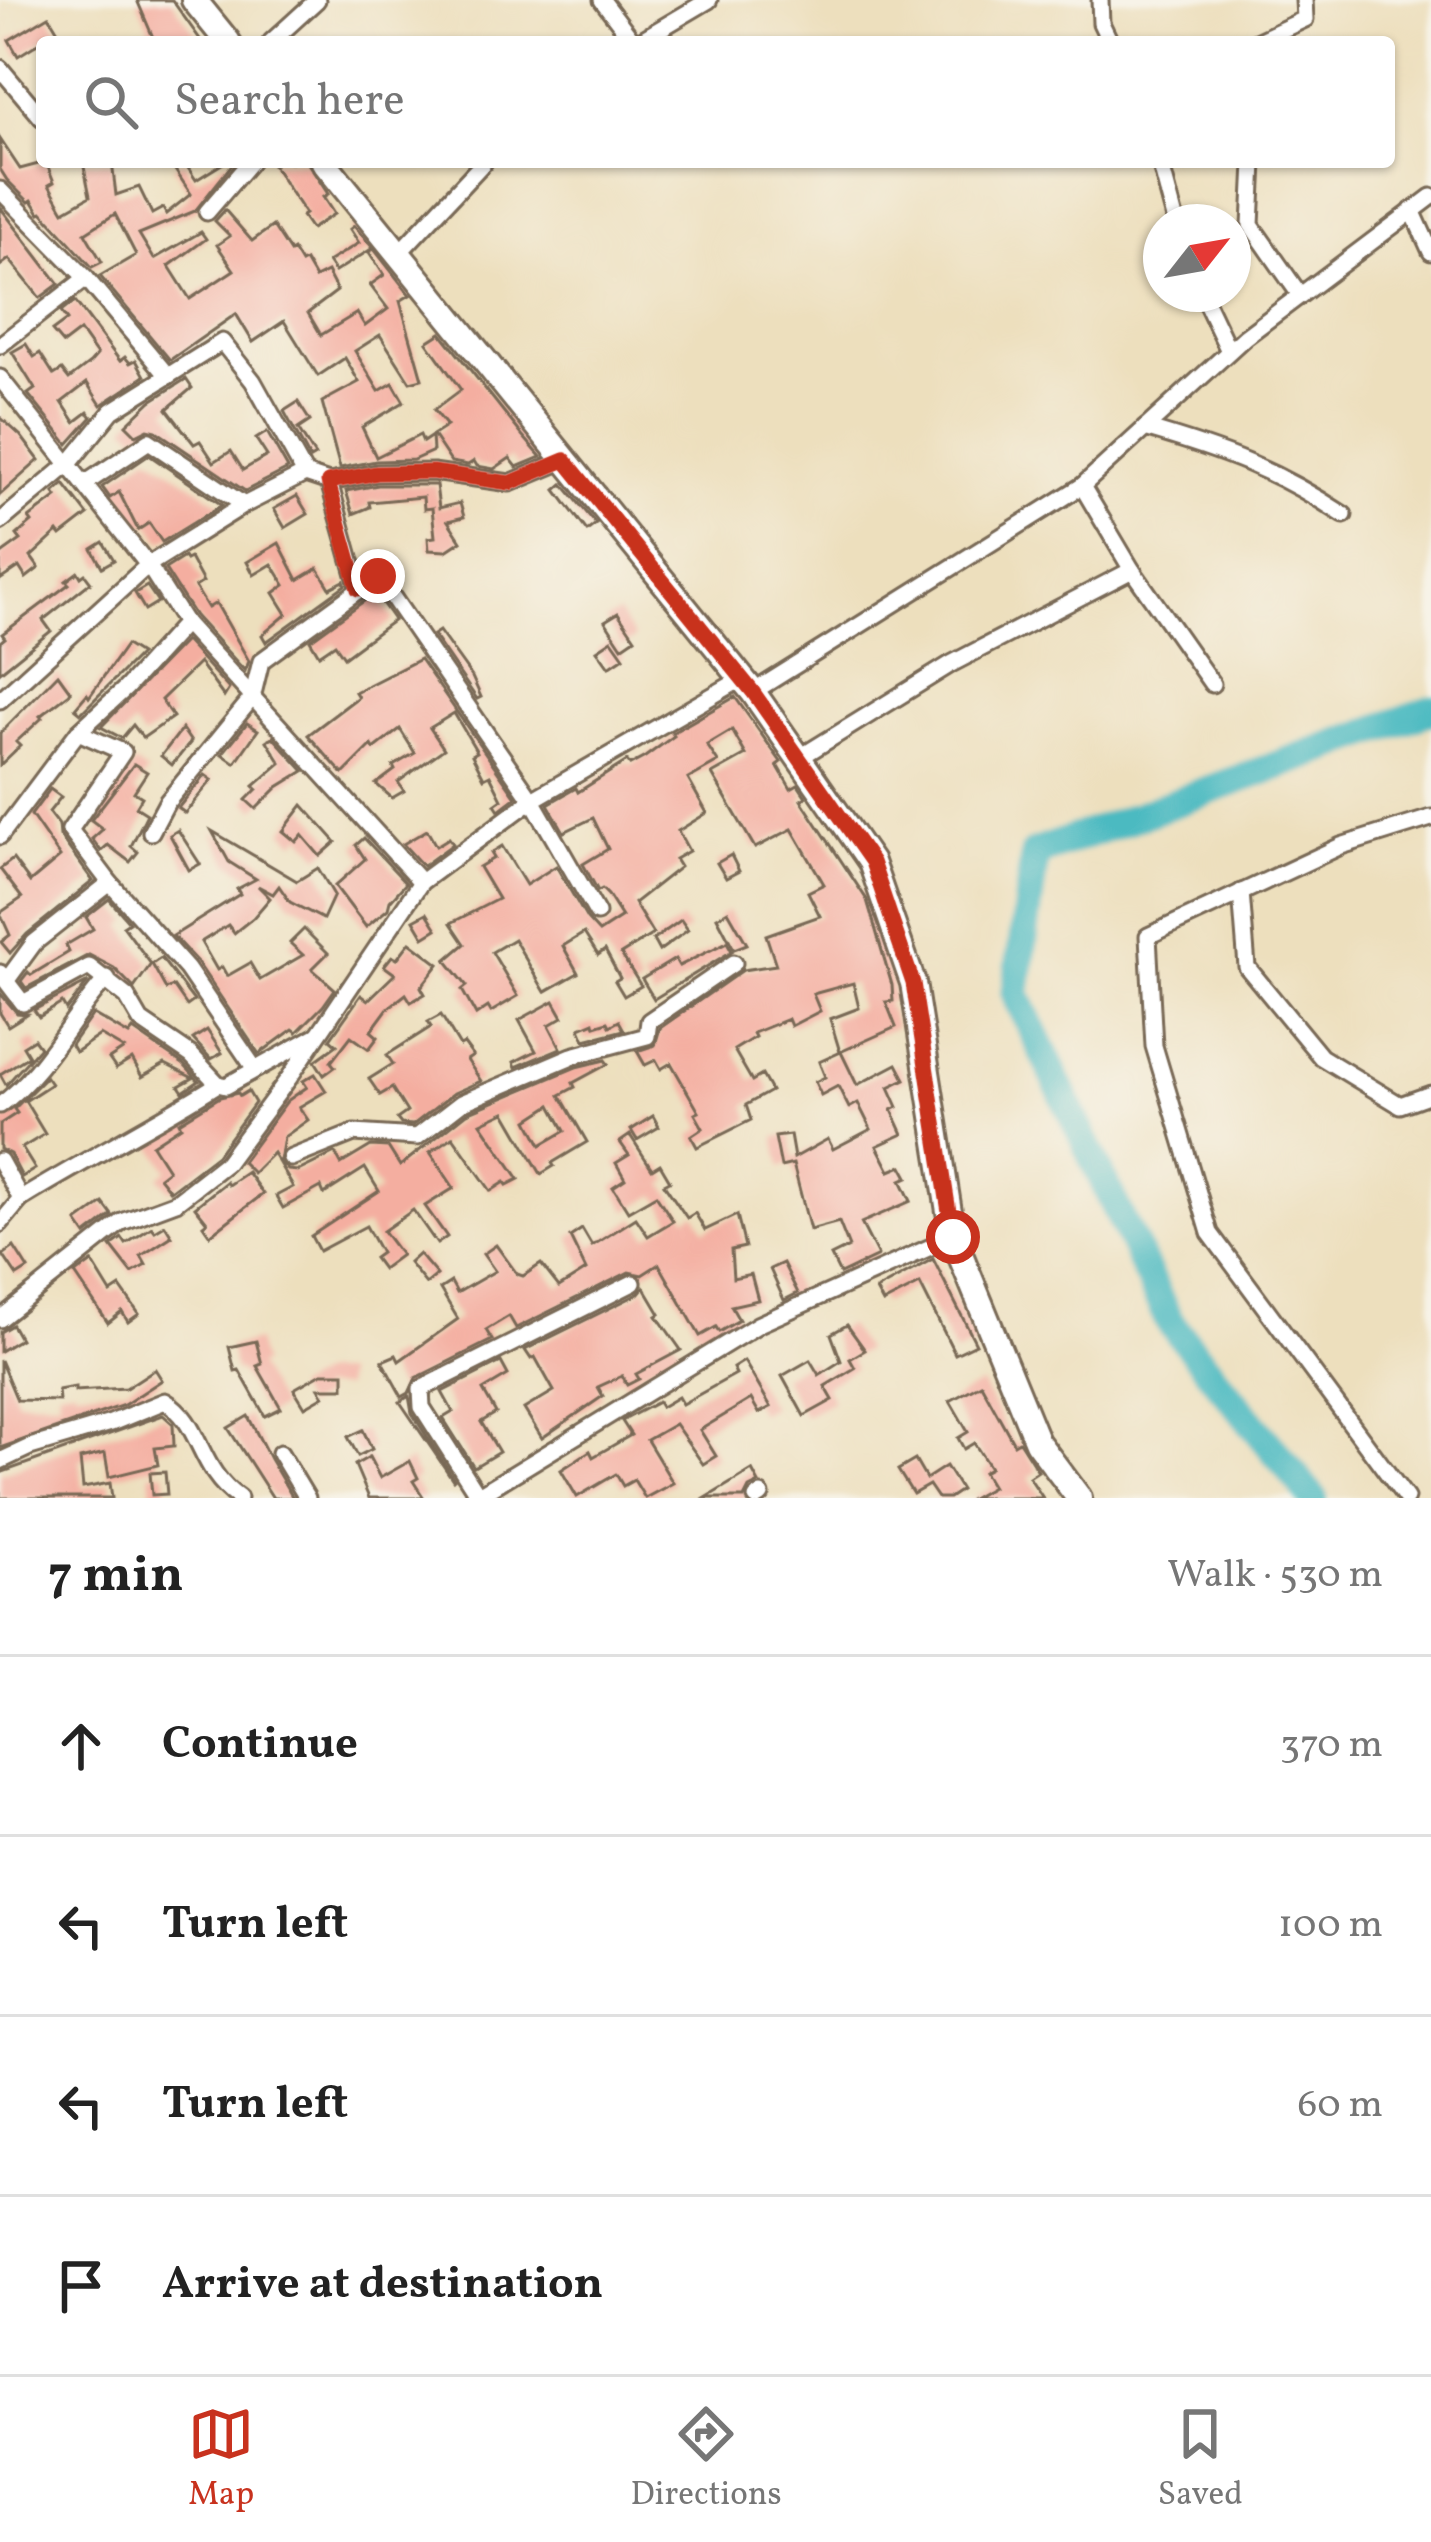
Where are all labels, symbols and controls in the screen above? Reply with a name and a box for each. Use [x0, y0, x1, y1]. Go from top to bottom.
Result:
search box [36, 36, 1395, 168]
icon: search [78, 69, 144, 135]
text: Search here [174, 71, 405, 134]
north arrow [1143, 204, 1251, 312]
route end [351, 549, 405, 603]
route start [926, 1210, 980, 1264]
text: 7 min [48, 1541, 184, 1612]
text: Walk · 530 m [1167, 1549, 1383, 1603]
icon: ahead [48, 1713, 114, 1779]
text: Continue [162, 1714, 358, 1777]
text: 370 m [1280, 1719, 1383, 1773]
icon: left [48, 1893, 114, 1959]
text: Turn left [162, 1894, 348, 1957]
text: 100 m [1278, 1899, 1383, 1953]
icon: left [48, 2073, 114, 2139]
text: Turn left [162, 2074, 348, 2137]
text: 60 m [1298, 2079, 1383, 2133]
icon: arrive [48, 2253, 114, 2319]
text: Arrive at destination [162, 2254, 603, 2317]
tab: Map [188, 2401, 254, 2519]
tab: Directions [630, 2401, 782, 2519]
tab: Saved [1158, 2401, 1243, 2519]

